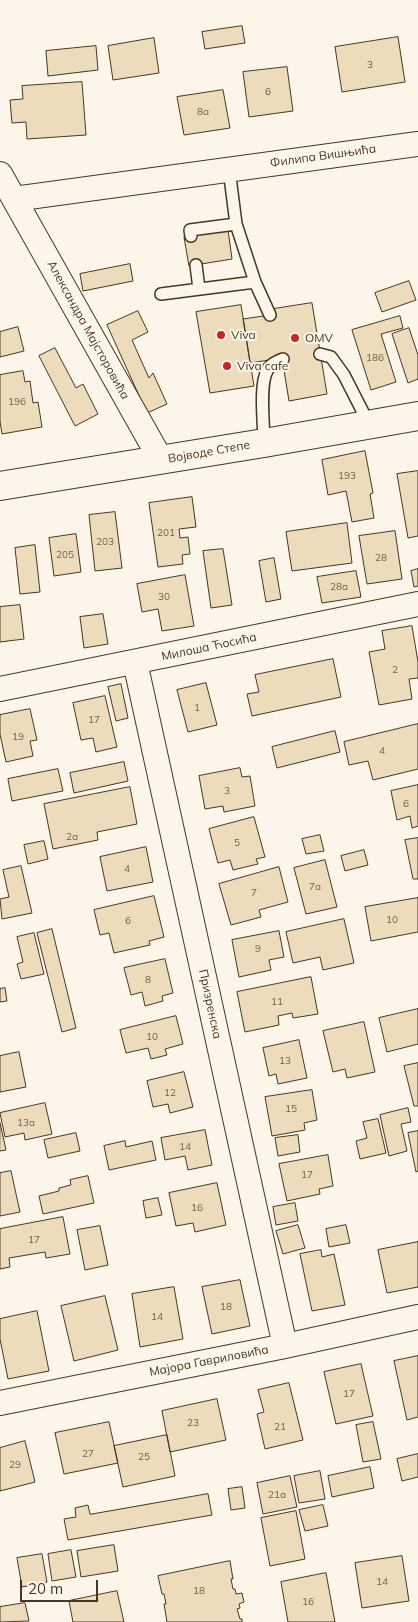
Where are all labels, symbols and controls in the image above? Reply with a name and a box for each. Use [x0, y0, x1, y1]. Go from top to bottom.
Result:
house number: 3 [367, 59, 373, 71]
house number: 6 [265, 86, 271, 98]
house number: 8a [197, 106, 209, 118]
street label: Филипа Вишњића [269, 141, 377, 171]
street label: Александра Мајсторовића [44, 258, 132, 402]
place label: Viva [231, 328, 256, 342]
marker: Viva [215, 329, 227, 341]
place label: OMV [305, 331, 333, 345]
marker: OMV [289, 332, 301, 344]
house number: 186 [366, 352, 384, 364]
place label: Viva cafe [237, 359, 288, 373]
marker: Viva cafe [221, 360, 233, 372]
house number: 196 [8, 396, 26, 408]
street label: Војводе Степе [167, 438, 251, 466]
house number: 193 [338, 470, 356, 482]
house number: 201 [157, 527, 175, 539]
house number: 203 [96, 536, 114, 548]
house number: 205 [56, 549, 74, 561]
house number: 28 [375, 552, 387, 564]
house number: 28a [330, 581, 348, 593]
house number: 30 [158, 591, 170, 603]
street label: Милоша Ћосића [160, 630, 258, 664]
house number: 2 [392, 664, 398, 676]
house number: 1 [194, 702, 200, 714]
house number: 17 [88, 714, 100, 726]
house number: 19 [12, 731, 24, 743]
house number: 4 [379, 745, 385, 757]
house number: 3 [224, 785, 230, 797]
house number: 6 [403, 798, 409, 810]
house number: 2a [66, 831, 78, 843]
house number: 5 [234, 837, 240, 849]
house number: 4 [124, 863, 130, 875]
house number: 7a [309, 881, 321, 893]
house number: 7 [251, 887, 257, 899]
house number: 10 [386, 914, 398, 926]
house number: 6 [125, 915, 131, 927]
house number: 9 [255, 943, 261, 955]
street label: Призренска [196, 968, 224, 1040]
house number: 8 [145, 974, 151, 986]
house number: 11 [271, 996, 283, 1008]
house number: 10 [146, 1031, 158, 1043]
house number: 13 [279, 1055, 291, 1067]
house number: 12 [164, 1087, 176, 1099]
house number: 15 [285, 1103, 297, 1115]
house number: 13a [17, 1117, 35, 1129]
house number: 14 [179, 1141, 191, 1153]
house number: 17 [301, 1169, 313, 1181]
house number: 16 [191, 1202, 203, 1214]
house number: 17 [28, 1234, 40, 1246]
house number: 18 [220, 1301, 232, 1313]
house number: 14 [151, 1311, 163, 1323]
street label: Мајора Гавриловића [148, 1342, 270, 1380]
house number: 17 [343, 1388, 355, 1400]
house number: 23 [187, 1417, 199, 1429]
house number: 21 [274, 1421, 286, 1433]
house number: 27 [82, 1448, 94, 1460]
house number: 25 [138, 1451, 150, 1463]
house number: 29 [9, 1459, 21, 1471]
house number: 21a [268, 1489, 286, 1501]
scale bar [22, 1570, 100, 1602]
house number: 14 [376, 1576, 388, 1588]
text: 20 m [28, 1579, 63, 1598]
house number: 18 [193, 1585, 205, 1597]
house number: 16 [302, 1596, 314, 1608]

